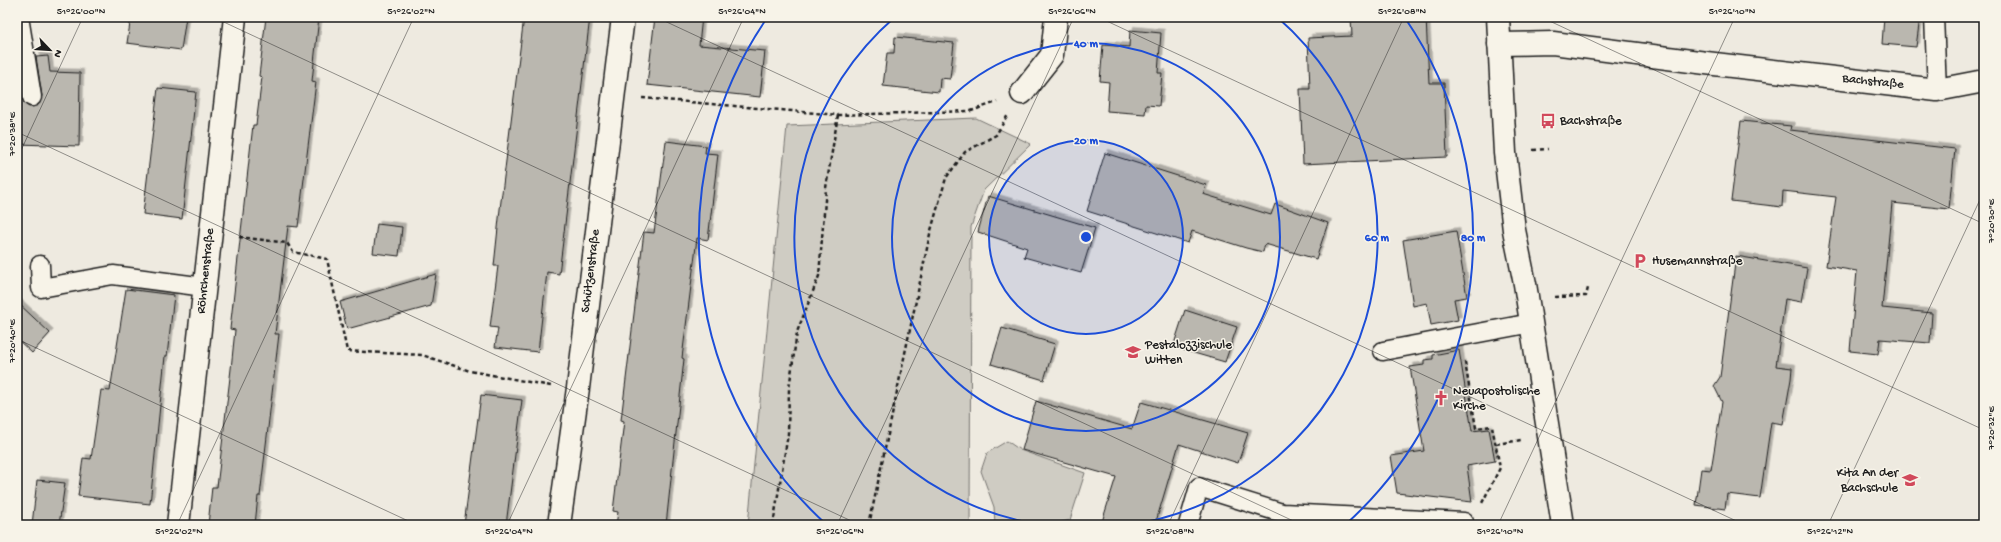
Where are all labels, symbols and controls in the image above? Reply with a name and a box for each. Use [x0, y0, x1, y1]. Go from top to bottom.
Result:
text: 51°26'00"N [57, 6, 106, 18]
text: 51°26'02"N [387, 6, 435, 18]
text: 51°26'04"N [718, 6, 766, 18]
text: 51°26'06"N [1048, 6, 1096, 18]
text: 51°26'08"N [1378, 6, 1427, 18]
text: 51°26'10"N [1709, 6, 1756, 18]
north arrow [30, 30, 70, 70]
text: 40 m [1073, 38, 1098, 52]
text: N [50, 48, 64, 59]
street label: Bachstraße [1840, 71, 1905, 93]
text: 7°20'38"E [7, 111, 19, 157]
bus stop icon: Bachstraße [1539, 112, 1557, 130]
place label: Bachstraße [1559, 114, 1622, 129]
text: 20 m [1074, 135, 1099, 149]
text: 7°20'30"E [1986, 198, 1998, 244]
street label: Röhrchenstraße [194, 227, 218, 315]
street label: Schützenstraße [578, 228, 604, 314]
centre of rings [1079, 230, 1093, 244]
text: 60 m [1365, 232, 1390, 246]
text: 80 m [1461, 232, 1486, 246]
parking icon: Husemannstraße [1631, 252, 1649, 270]
place label: Husemannstraße [1652, 254, 1743, 269]
text: 7°20'40"E [7, 318, 19, 364]
place label: Pestalozzischule Witten [1144, 338, 1232, 368]
school or university icon: Pestalozzischule Witten [1124, 343, 1142, 361]
place label: Neuapostolische Kirche [1453, 384, 1540, 414]
church icon: Neuapostolische Kirche [1432, 389, 1450, 407]
text: 7°20'32"E [1986, 406, 1998, 451]
place label: Kita An der Bachschule [1837, 466, 1899, 496]
school or university icon: Kita An der Bachschule [1901, 471, 1919, 489]
text: 51°26'02"N [155, 526, 203, 538]
text: 51°26'04"N [485, 526, 533, 538]
text: 51°26'06"N [816, 526, 864, 538]
text: 51°26'08"N [1146, 526, 1195, 538]
text: 51°26'10"N [1477, 526, 1524, 538]
text: 51°26'12"N [1807, 526, 1853, 538]

